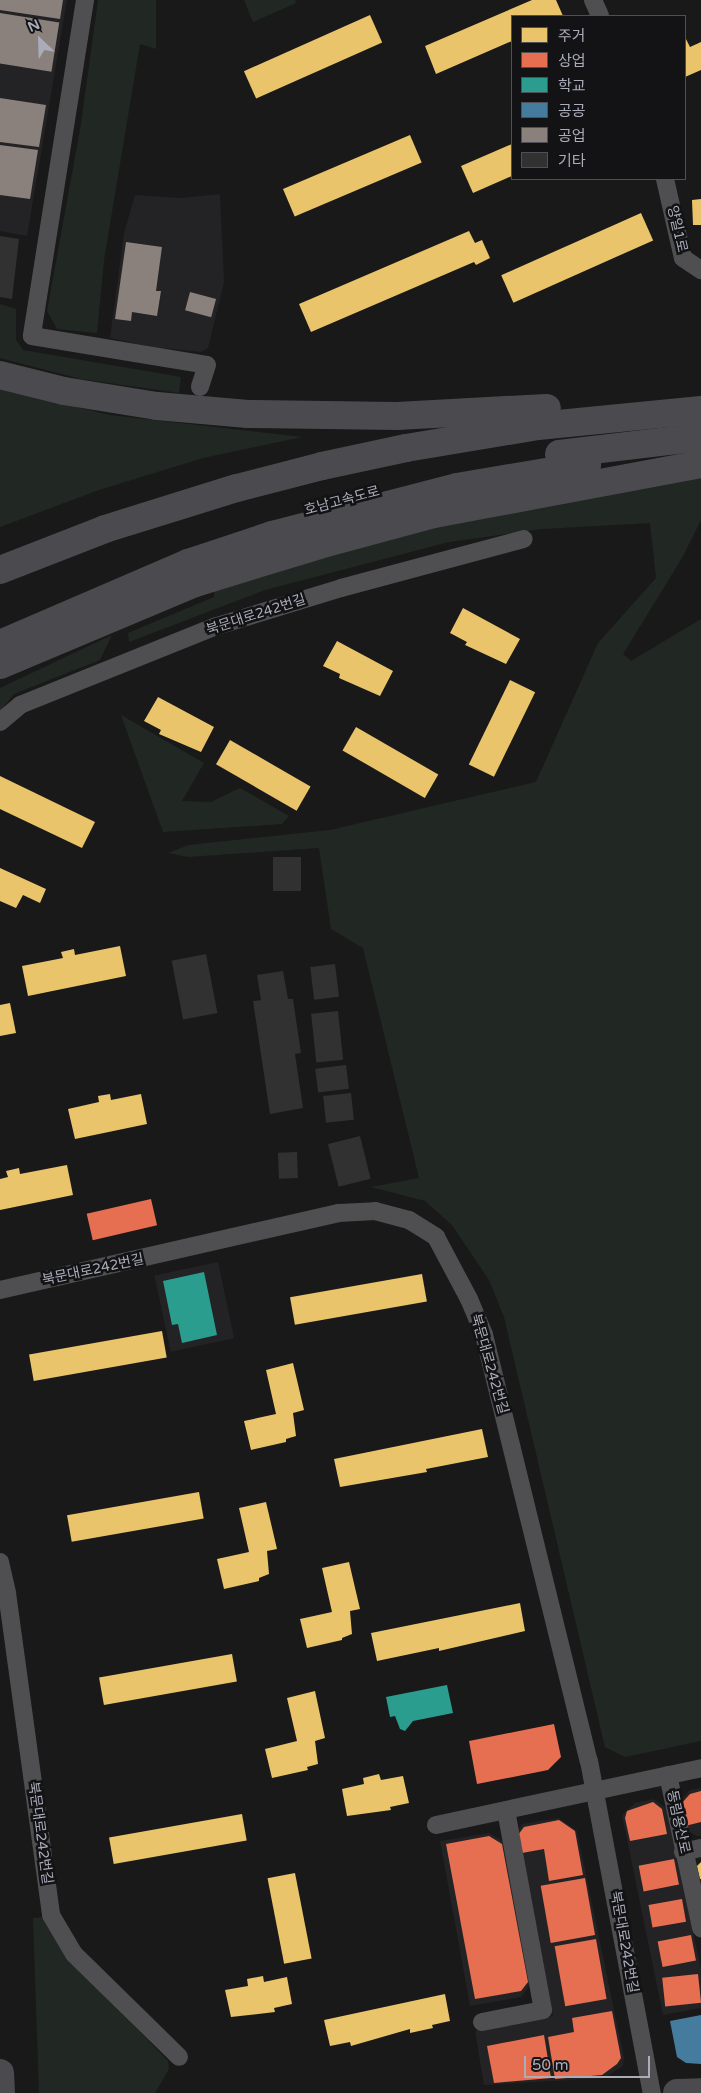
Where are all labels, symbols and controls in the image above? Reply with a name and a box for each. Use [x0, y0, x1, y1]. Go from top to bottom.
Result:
north arrow [15, 15, 65, 65]
legend [511, 15, 686, 180]
text: N [25, 16, 42, 36]
text: 주거 [558, 27, 586, 45]
text: 상업 [558, 52, 586, 70]
text: 학교 [558, 77, 586, 95]
text: 공공 [558, 102, 586, 120]
text: 공업 [558, 127, 586, 145]
text: 기타 [558, 152, 586, 170]
street label: 양일1로 [663, 204, 691, 254]
street label: 호남고속도로 [303, 483, 381, 519]
street label: 북문대로242번길 [204, 591, 308, 639]
street label: 북문대로242번길 [41, 1251, 145, 1289]
street label: 북문대로242번길 [467, 1312, 511, 1416]
street label: 북문대로242번길 [24, 1781, 56, 1885]
street label: 동림용산로 [663, 1789, 693, 1855]
street label: 북문대로242번길 [607, 1890, 641, 1994]
scale bar [526, 2046, 652, 2078]
text: 50 m [532, 2056, 569, 2074]

